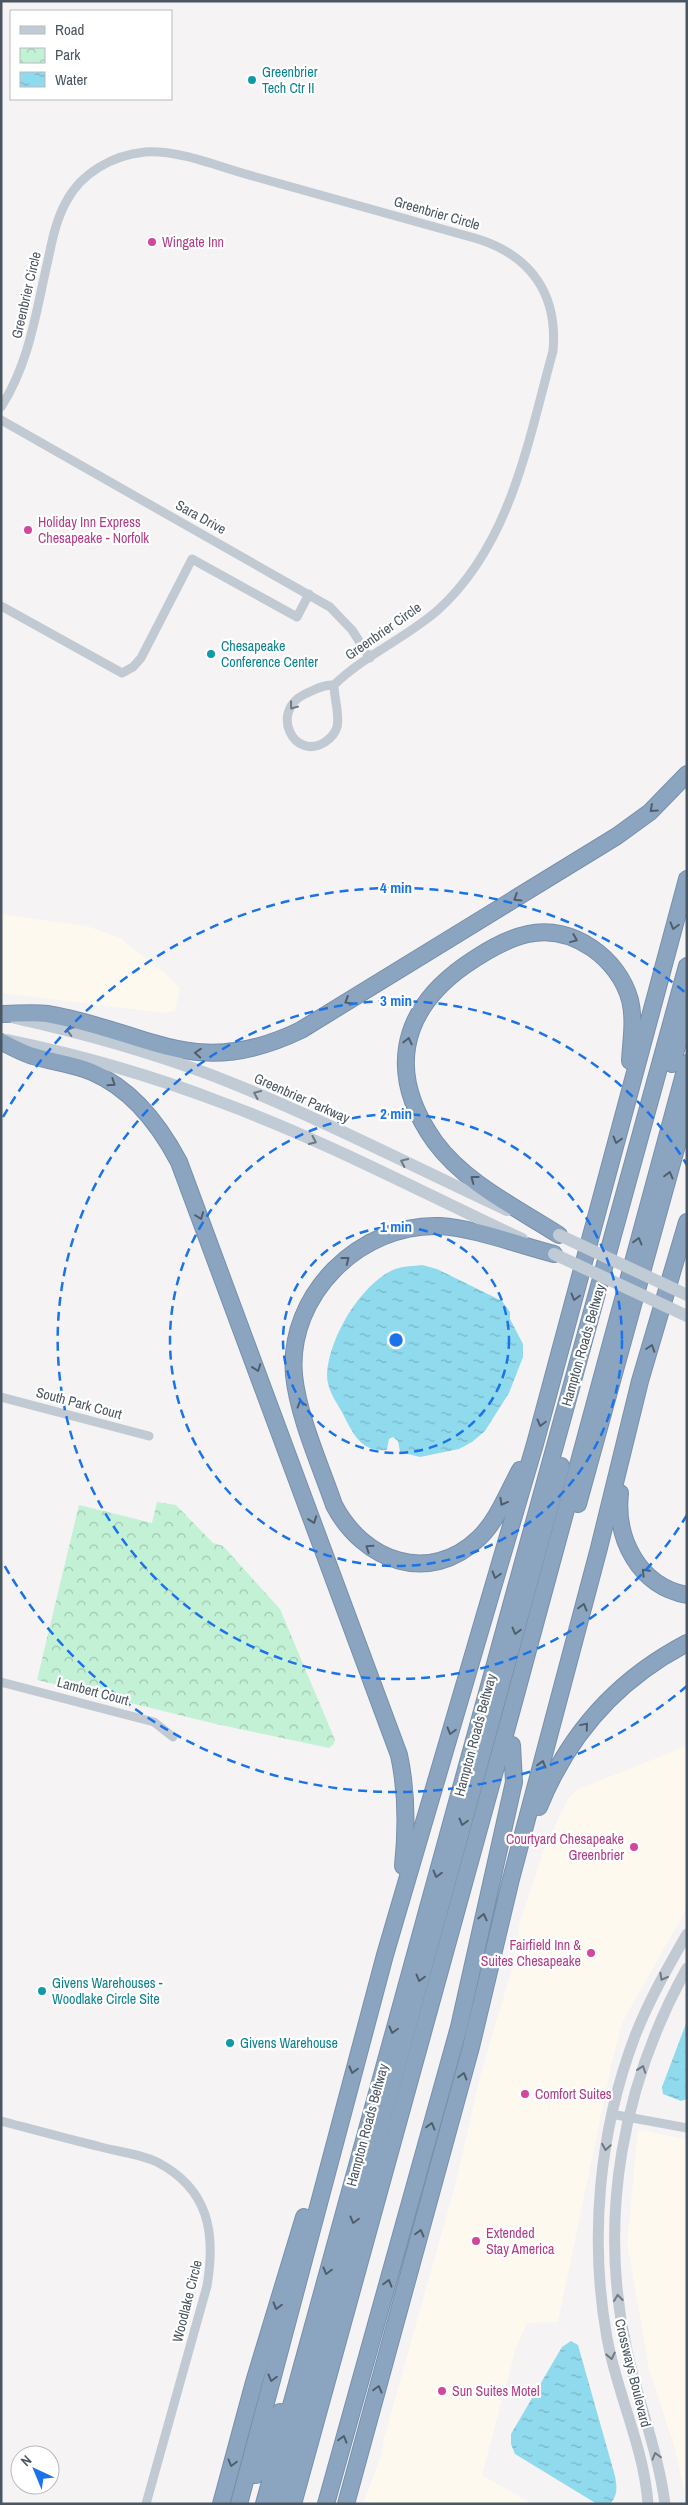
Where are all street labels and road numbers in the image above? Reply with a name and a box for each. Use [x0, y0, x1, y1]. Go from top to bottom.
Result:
street label: Greenbrier Circle [392, 192, 482, 234]
street label: Greenbrier Circle [7, 250, 45, 340]
street label: Sara Drive [173, 496, 229, 538]
street label: Greenbrier Circle [342, 598, 424, 664]
street label: Greenbrier Parkway [251, 1069, 353, 1127]
street label: Hampton Roads Beltway [557, 1282, 609, 1408]
street label: South Park Court [34, 1383, 124, 1423]
street label: Hampton Roads Beltway [450, 1671, 500, 1798]
street label: Lambert Court [55, 1673, 131, 1709]
street label: Hampton Roads Beltway [342, 2061, 392, 2188]
street label: Woodlake Circle [168, 2258, 206, 2344]
street label: Crossways Boulevard [611, 2317, 655, 2429]

